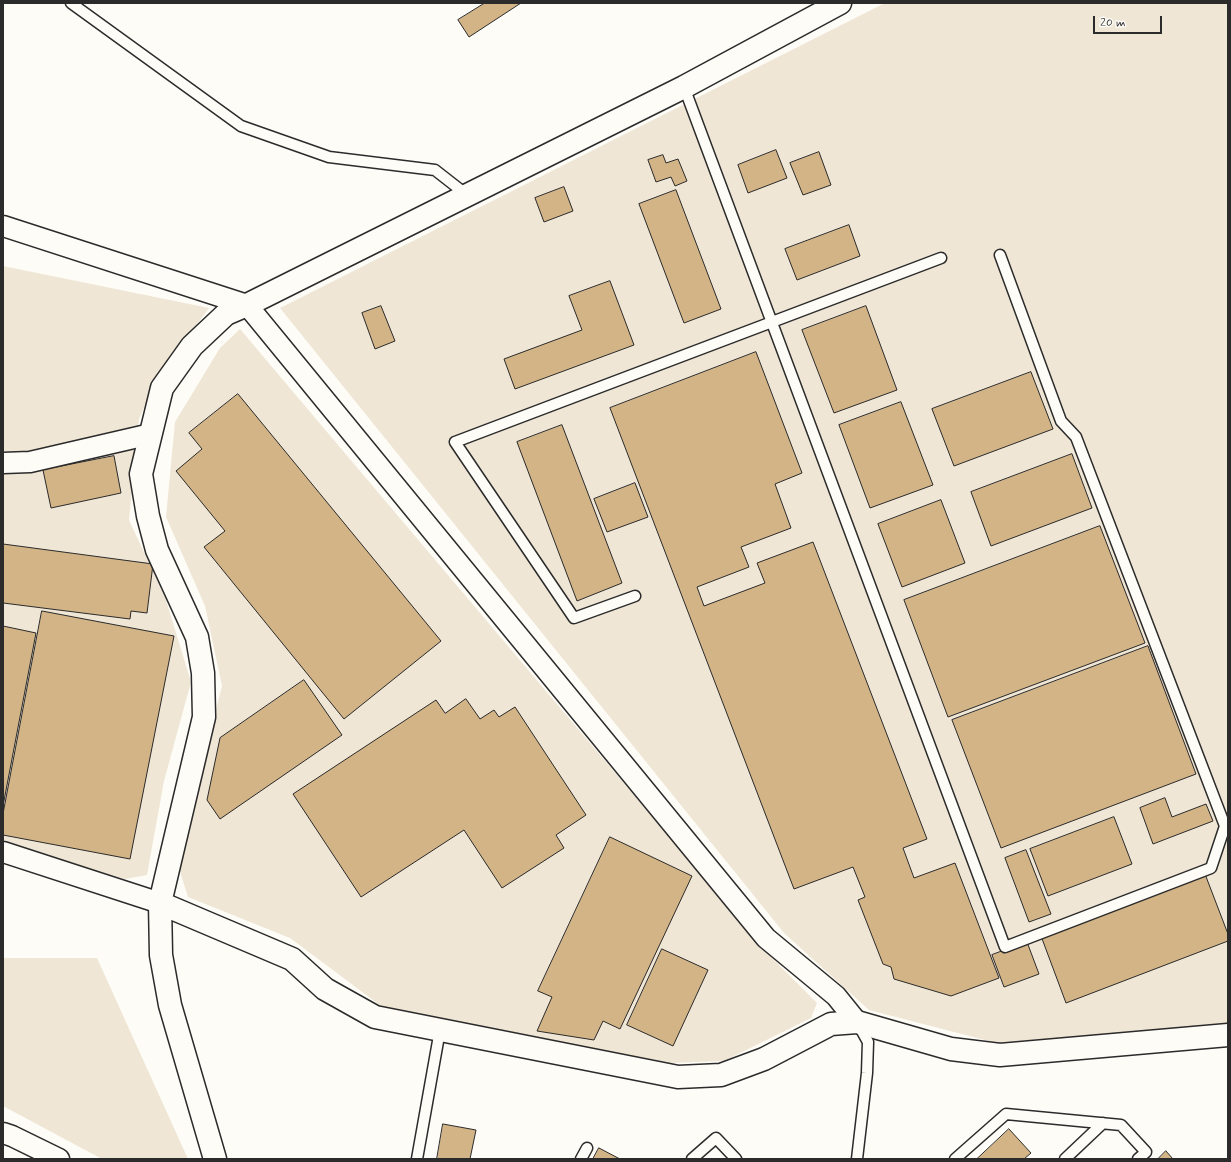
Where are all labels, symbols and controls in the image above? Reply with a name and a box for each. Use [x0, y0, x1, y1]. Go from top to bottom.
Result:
scale bar [1095, 8, 1164, 34]
text: 20 m [1100, 15, 1126, 31]

